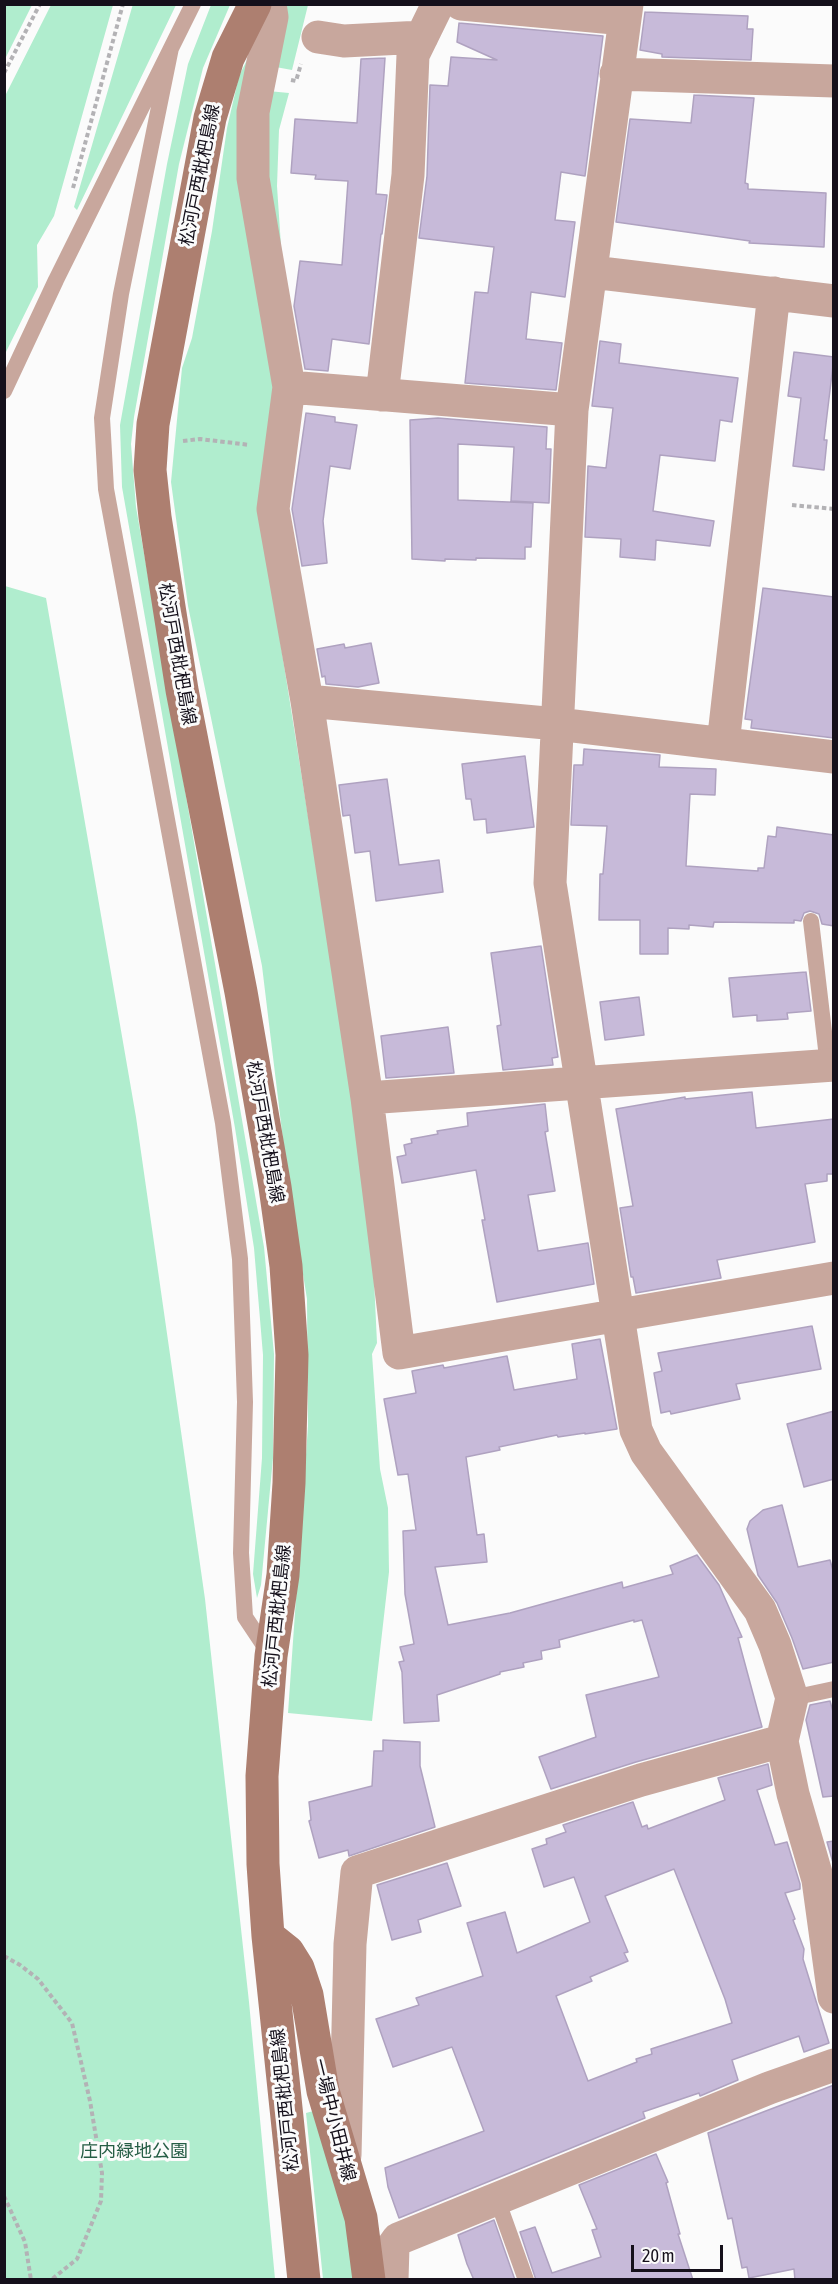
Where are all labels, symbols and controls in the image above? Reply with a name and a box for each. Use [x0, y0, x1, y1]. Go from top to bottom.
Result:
street label: 松河戸西枇杷島線 [176, 102, 224, 248]
street label: 松河戸西枇杷島線 [154, 581, 200, 727]
street label: 松河戸西枇杷島線 [242, 1059, 288, 1205]
street label: 松河戸西枇杷島線 [259, 1543, 295, 1689]
street label: 松河戸西枇杷島線 [267, 2027, 303, 2173]
street label: 一場中小田井線 [308, 2056, 360, 2184]
park label: 庄内緑地公園 [80, 2140, 188, 2162]
scale bar [634, 2233, 726, 2271]
text: 20 m [642, 2245, 674, 2266]

